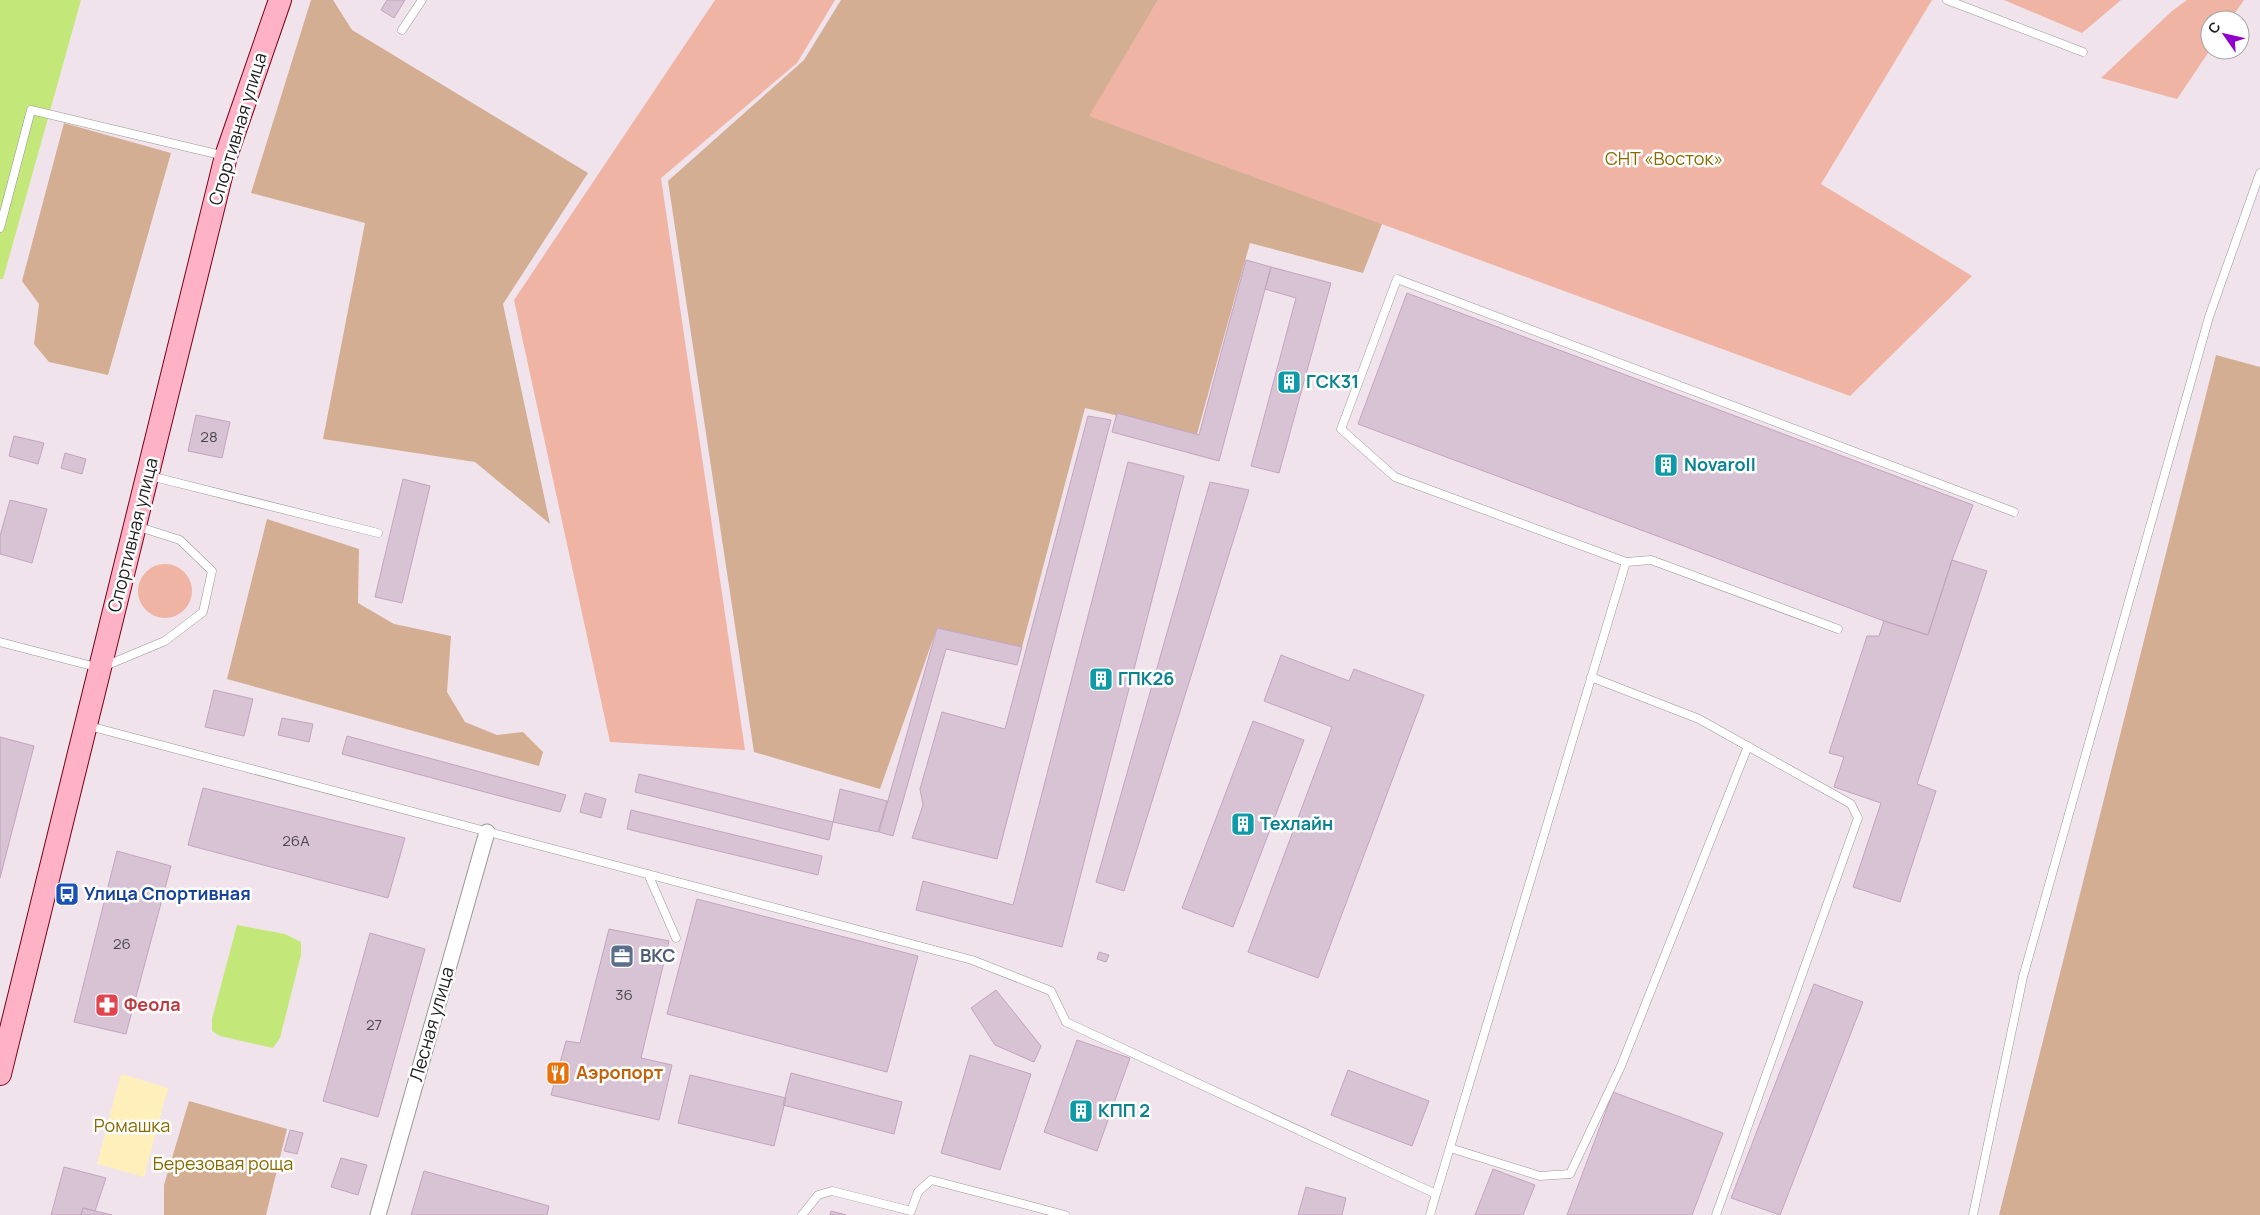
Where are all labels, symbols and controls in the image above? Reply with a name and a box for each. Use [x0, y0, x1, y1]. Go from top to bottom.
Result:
north arrow [2200, 10, 2250, 60]
text: С [2203, 18, 2225, 37]
street label: Спортивная улица [202, 49, 272, 208]
park label: СНТ «Восток» [1605, 146, 1723, 170]
building icon: ГСК31 [1276, 369, 1302, 395]
place label: ГСК31 [1306, 369, 1359, 393]
house number: 28 [200, 426, 218, 447]
building icon: Novaroll [1653, 452, 1679, 478]
place label: Novaroll [1684, 452, 1756, 476]
street label: Спортивная улица [101, 455, 163, 615]
building icon: ГПК26 [1088, 666, 1114, 692]
place label: ГПК26 [1118, 666, 1174, 690]
building icon: Техлайн [1230, 811, 1256, 837]
place label: Техлайн [1260, 811, 1333, 835]
house number: 26А [282, 830, 310, 851]
bus stop icon: Улица Спортивная [54, 881, 80, 907]
place label: Улица Спортивная [84, 881, 251, 905]
house number: 26 [113, 933, 131, 954]
office icon: ВКС [609, 943, 635, 969]
place label: ВКС [640, 943, 676, 967]
street label: Лесная улица [403, 964, 459, 1084]
house number: 36 [615, 984, 633, 1005]
pharmacy icon: Феола [94, 992, 120, 1018]
place label: Феола [124, 992, 181, 1016]
house number: 27 [366, 1014, 382, 1035]
restaurant icon: Аэропорт [545, 1060, 571, 1086]
place label: Аэропорт [576, 1060, 664, 1084]
building icon: КПП 2 [1068, 1098, 1094, 1124]
place label: КПП 2 [1098, 1098, 1150, 1122]
park label: Ромашка [94, 1113, 170, 1137]
park label: Березовая роща [153, 1151, 293, 1175]

